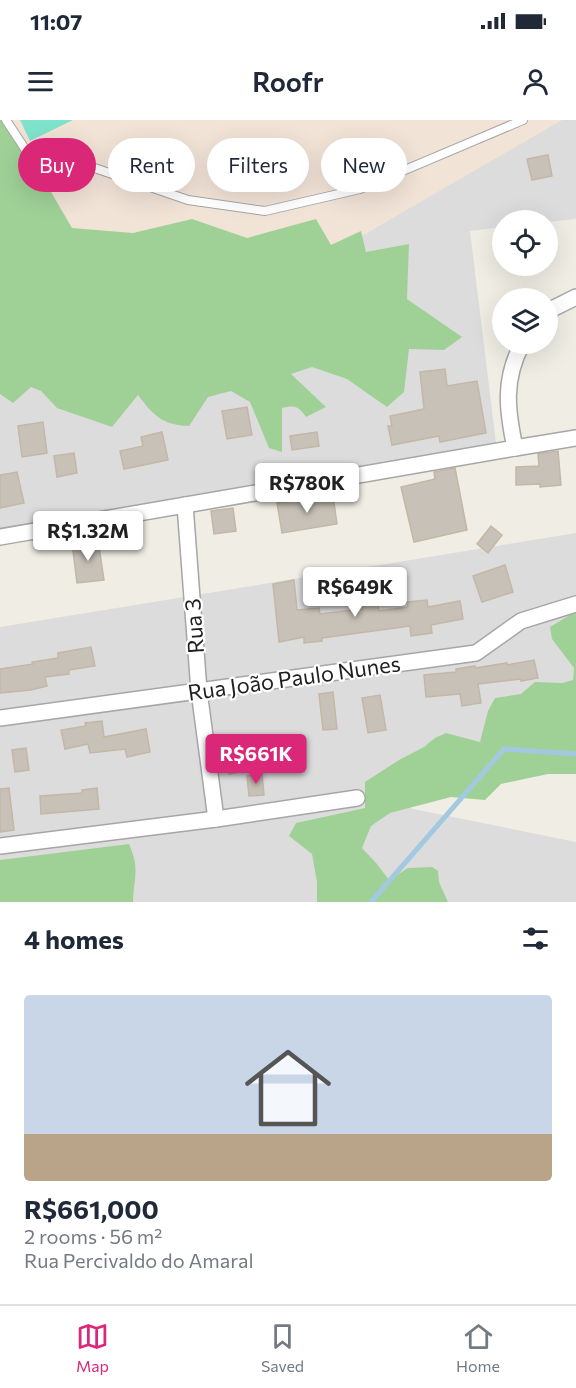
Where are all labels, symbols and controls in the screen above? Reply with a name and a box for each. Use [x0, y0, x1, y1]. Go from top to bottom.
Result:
text: 11:07 [30, 8, 82, 35]
icon: menu [24, 65, 57, 98]
text: Roofr [252, 65, 324, 98]
icon: person [519, 65, 552, 98]
chip: Buy [18, 138, 96, 192]
chip: Rent [108, 138, 195, 192]
chip: Filters [207, 138, 309, 192]
chip: New [321, 138, 407, 192]
map controls [492, 210, 558, 354]
button: locate [492, 210, 558, 276]
button: layers [492, 288, 558, 354]
pin: R$780K [258, 463, 356, 514]
text: R$780K [269, 470, 345, 494]
pin: R$1.32M [33, 511, 143, 562]
text: R$1.32M [47, 518, 129, 542]
pin: R$649K [306, 567, 404, 618]
text: R$649K [317, 574, 393, 598]
street label: Rua 3 [178, 598, 209, 655]
street label: Rua João Paulo Nunes [186, 649, 402, 706]
pin: R$661K [207, 734, 305, 785]
text: R$661K [219, 741, 293, 765]
icon: filters [519, 922, 552, 955]
text: 4 homes [24, 923, 124, 954]
icon: home [234, 1034, 342, 1142]
text: R$661,000 [24, 1193, 159, 1224]
text: 2 rooms · 56 m² [24, 1224, 162, 1248]
text: Rua Percivaldo do Amaral [24, 1248, 253, 1272]
tab: Map [76, 1320, 109, 1375]
tab: Saved [261, 1320, 304, 1375]
tab: Home [456, 1320, 500, 1375]

